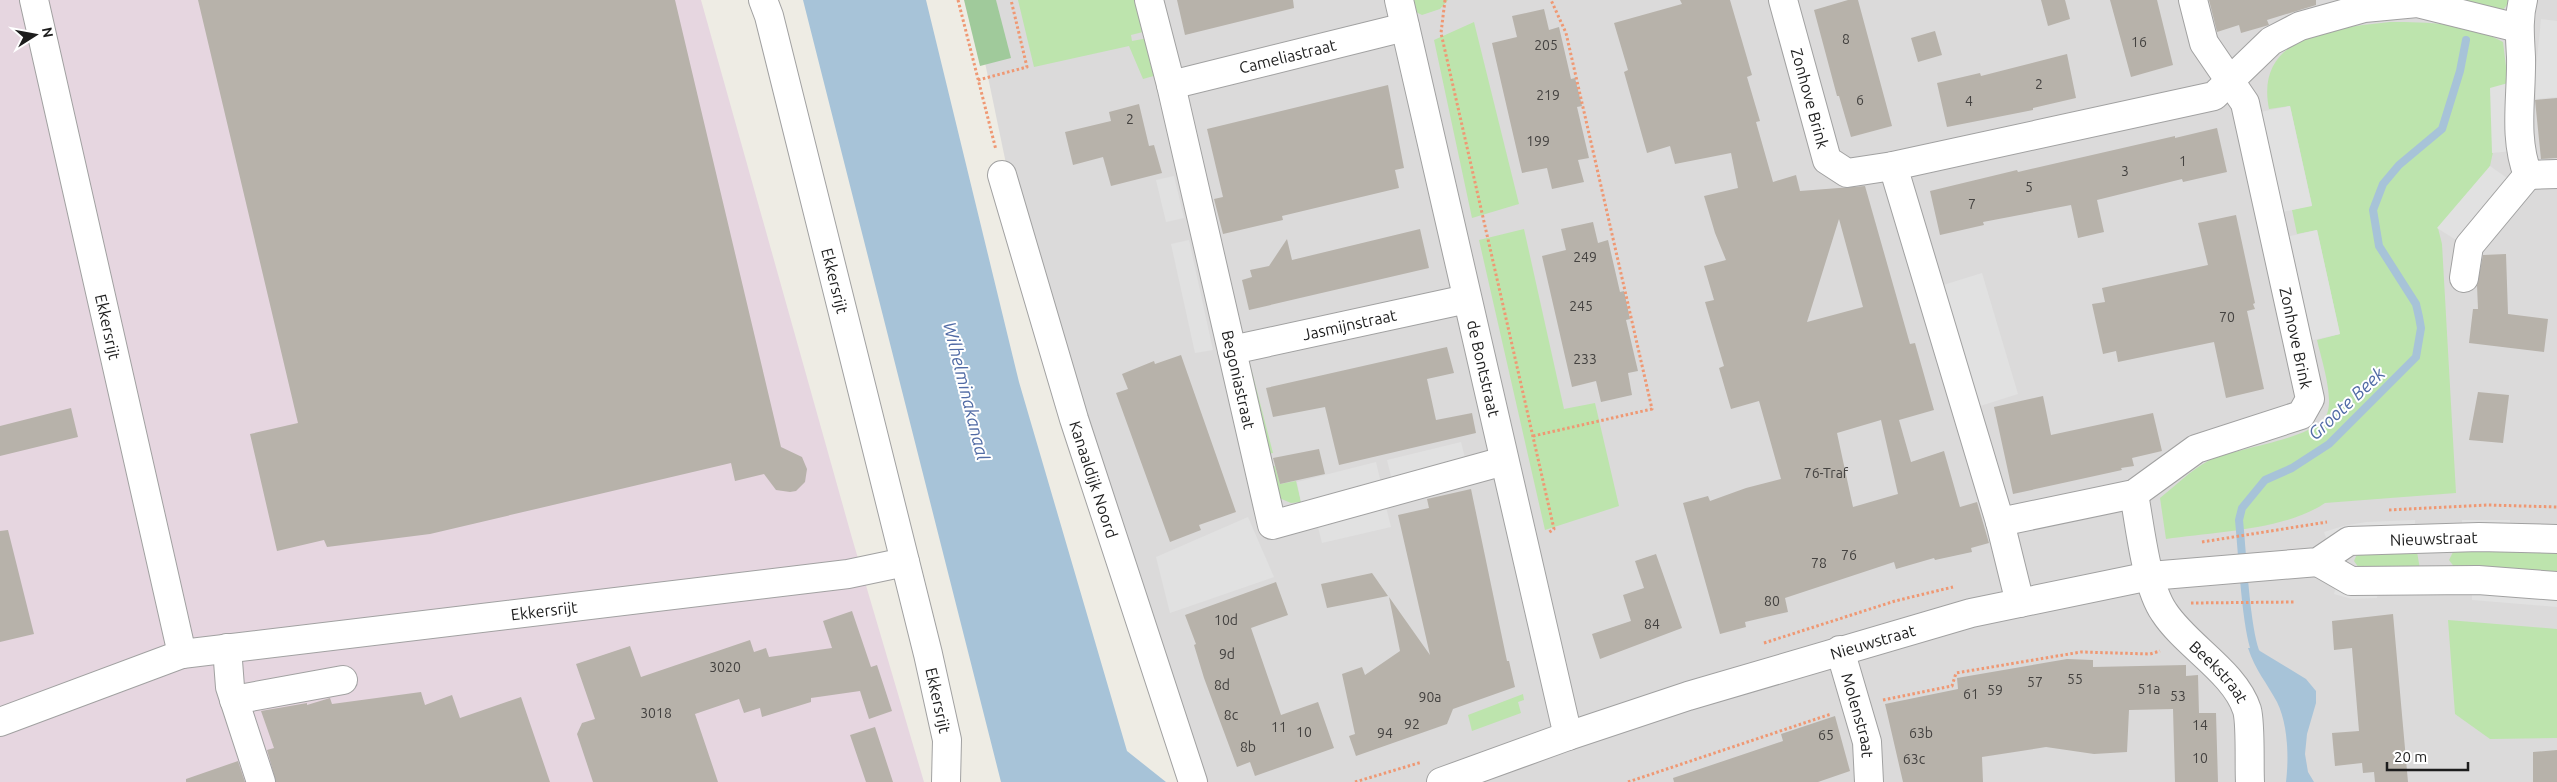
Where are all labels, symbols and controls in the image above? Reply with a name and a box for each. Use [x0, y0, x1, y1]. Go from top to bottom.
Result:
north arrow [10, 10, 60, 60]
text: N [39, 26, 57, 39]
house number: 8 [1842, 31, 1850, 47]
house number: 16 [2131, 34, 2147, 50]
street label: Cameliastraat [1237, 35, 1338, 77]
house number: 205 [1534, 37, 1558, 53]
street label: Zonhove Brink [1788, 46, 1832, 151]
house number: 2 [2035, 76, 2043, 92]
house number: 219 [1536, 87, 1560, 103]
house number: 6 [1856, 92, 1864, 108]
house number: 4 [1965, 93, 1973, 109]
house number: 2 [1126, 111, 1134, 127]
house number: 199 [1526, 133, 1550, 149]
house number: 1 [2179, 153, 2187, 169]
house number: 3 [2121, 163, 2129, 179]
house number: 5 [2025, 179, 2033, 195]
house number: 7 [1968, 196, 1976, 212]
street label: Ekkersrijt [818, 246, 852, 316]
house number: 249 [1573, 249, 1597, 265]
street label: Zonhove Brink [2276, 286, 2316, 390]
street label: Ekkersrijt [92, 292, 124, 362]
house number: 245 [1569, 298, 1593, 314]
street label: Jasmijnstraat [1301, 305, 1399, 344]
house number: 70 [2219, 309, 2235, 325]
street label: de Bontstraat [1464, 318, 1504, 419]
water label: Wilhelminakanaal [940, 320, 994, 462]
street label: Begoniastraat [1219, 328, 1259, 431]
house number: 233 [1573, 351, 1597, 367]
water label: Groote Beek [2304, 362, 2389, 443]
street label: Kanaaldijk Noord [1066, 419, 1121, 540]
house number: 76-Traf [1804, 465, 1849, 481]
street label: Nieuwstraat [2390, 528, 2479, 549]
house number: 76 [1841, 547, 1857, 563]
house number: 78 [1811, 555, 1827, 571]
house number: 80 [1764, 593, 1780, 609]
street label: Ekkersrijt [510, 597, 579, 623]
house number: 10d [1214, 612, 1238, 628]
house number: 84 [1644, 616, 1660, 632]
street label: Nieuwstraat [1828, 621, 1918, 663]
street label: Beekstraat [2186, 637, 2252, 706]
house number: 9d [1219, 646, 1235, 662]
house number: 3020 [709, 659, 741, 675]
street label: Ekkersrijt [922, 666, 954, 736]
street label: Molenstraat [1838, 671, 1877, 759]
house number: 55 [2067, 671, 2083, 687]
house number: 57 [2027, 674, 2043, 690]
house number: 8d [1214, 677, 1230, 693]
house number: 51a [2138, 681, 2161, 697]
house number: 59 [1987, 682, 2003, 698]
house number: 61 [1963, 686, 1979, 702]
house number: 53 [2170, 688, 2186, 704]
house number: 90a [1419, 689, 1442, 705]
house number: 3018 [640, 705, 672, 721]
house number: 8c [1224, 707, 1239, 723]
house number: 92 [1404, 716, 1420, 732]
house number: 14 [2192, 717, 2208, 733]
house number: 11 [1271, 719, 1287, 735]
house number: 10 [1296, 724, 1312, 740]
house number: 94 [1377, 725, 1393, 741]
house number: 63b [1909, 725, 1933, 741]
house number: 65 [1818, 727, 1834, 743]
house number: 8b [1240, 739, 1256, 755]
scale bar [2387, 740, 2468, 772]
text: 20 m [2394, 748, 2427, 765]
house number: 10 [2192, 750, 2208, 766]
house number: 63c [1903, 751, 1926, 767]

